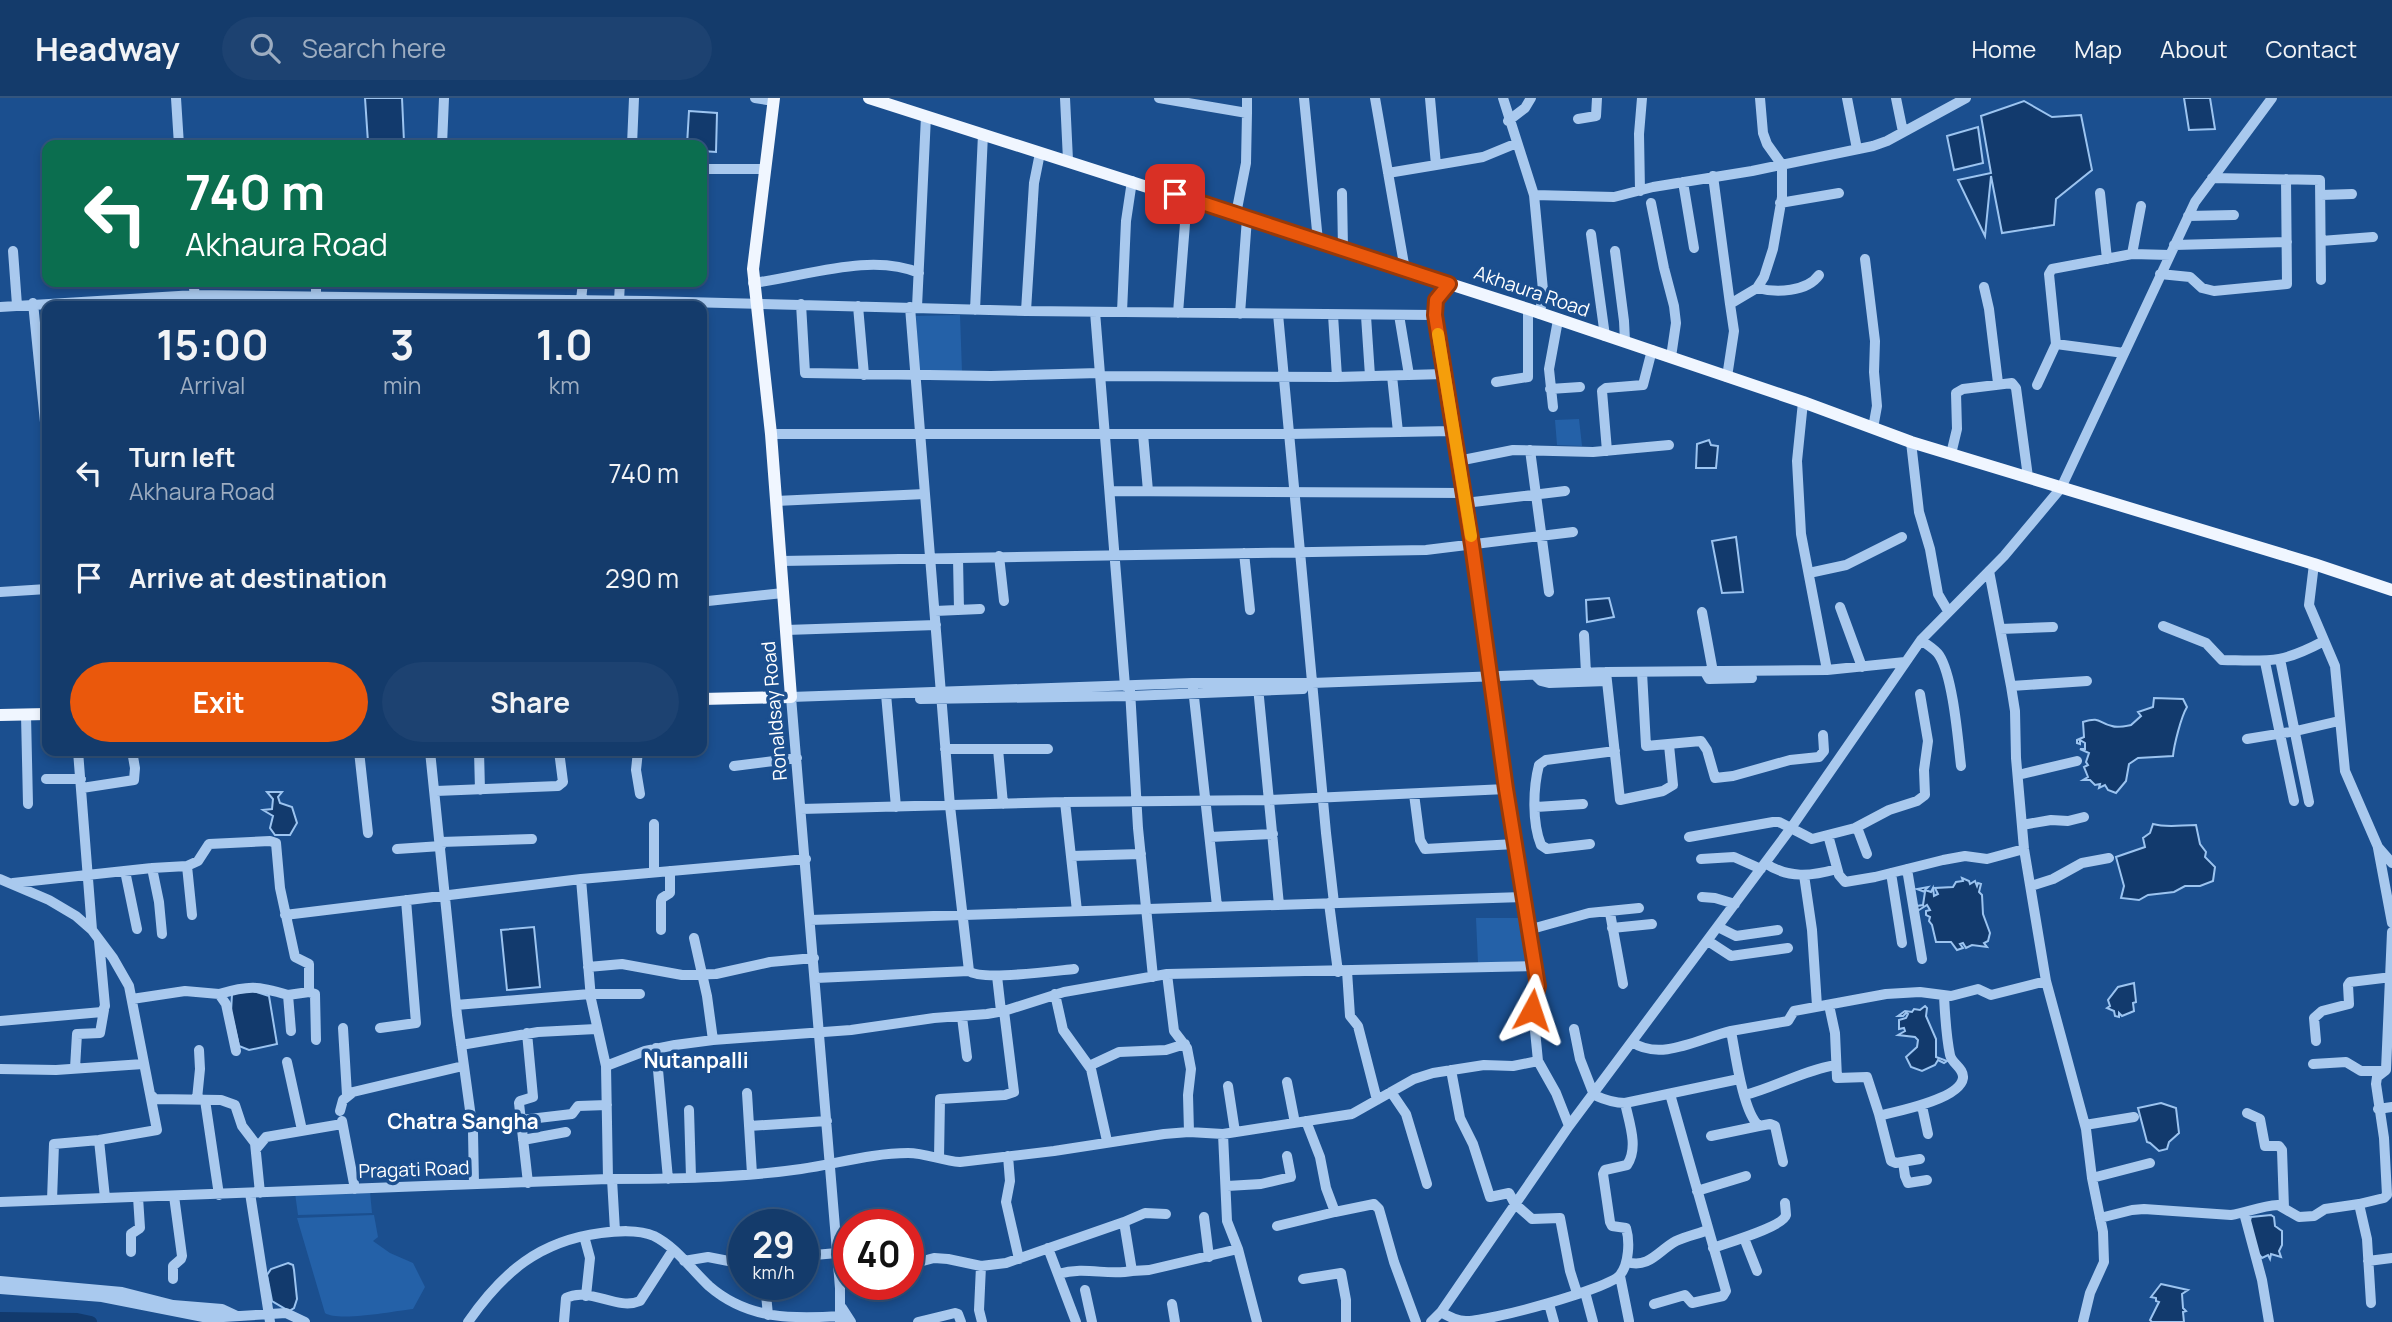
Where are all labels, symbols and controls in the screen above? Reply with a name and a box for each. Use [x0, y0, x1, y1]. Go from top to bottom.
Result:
search box [222, 17, 712, 80]
text: Headway [35, 26, 180, 71]
icon: search [246, 29, 284, 67]
text: Search here [302, 30, 446, 66]
text: Home [1971, 32, 2036, 65]
text: Map [2074, 32, 2122, 65]
text: About [2160, 32, 2228, 65]
text: Contact [2266, 32, 2357, 65]
text: 740 m [185, 158, 325, 225]
pin [1145, 164, 1205, 224]
icon: left [70, 168, 161, 259]
icon: arrive [1156, 175, 1194, 213]
text: Akhaura Road [185, 222, 388, 266]
street label: Akhaura Road [1471, 259, 1593, 323]
text: 15:00 [156, 315, 269, 373]
text: 3 [390, 315, 414, 373]
text: 1.0 [536, 315, 593, 373]
text: Arrival [180, 369, 245, 401]
text: min [383, 369, 422, 401]
text: km [549, 369, 580, 401]
text: Turn left [129, 439, 236, 475]
icon: left [70, 454, 108, 492]
text: 740 m [609, 455, 679, 491]
text: Akhaura Road [129, 475, 275, 507]
icon: arrive [70, 559, 108, 597]
text: Arrive at destination [129, 560, 387, 596]
text: 290 m [605, 560, 679, 596]
street label: Ronaldsay Road [755, 640, 793, 782]
button: Exit [70, 662, 368, 742]
button: Share [382, 662, 679, 742]
position arrow [1495, 973, 1569, 1047]
district label: Nutanpalli [643, 1046, 749, 1074]
district label: Chatra Sangha [387, 1107, 539, 1135]
street label: Pragati Road [358, 1154, 470, 1184]
speed limit sign: 40 [833, 1209, 924, 1300]
text: 29 [752, 1221, 795, 1269]
text: km/h [753, 1260, 794, 1284]

